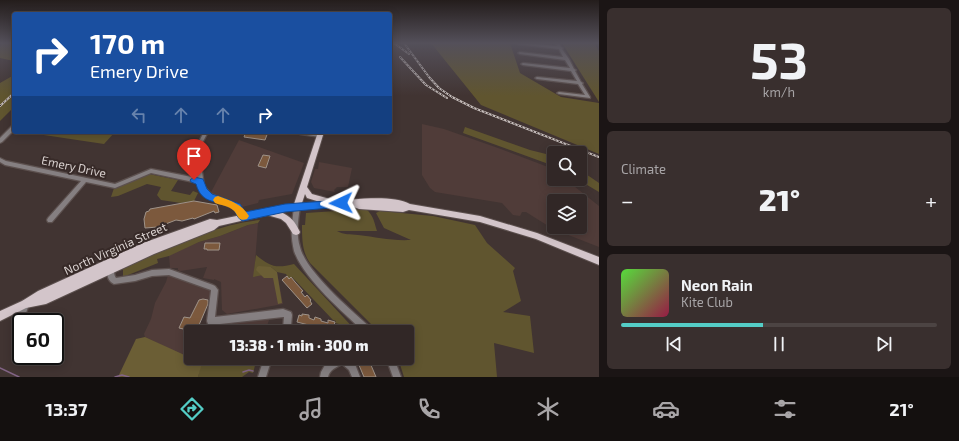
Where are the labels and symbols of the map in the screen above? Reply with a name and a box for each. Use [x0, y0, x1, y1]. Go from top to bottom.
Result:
pin [177, 139, 211, 180]
street label: Emery Drive [40, 152, 108, 180]
position arrow [320, 182, 362, 224]
street label: North Virginia Street [61, 219, 169, 277]
speed limit sign: 60 [12, 313, 64, 365]

